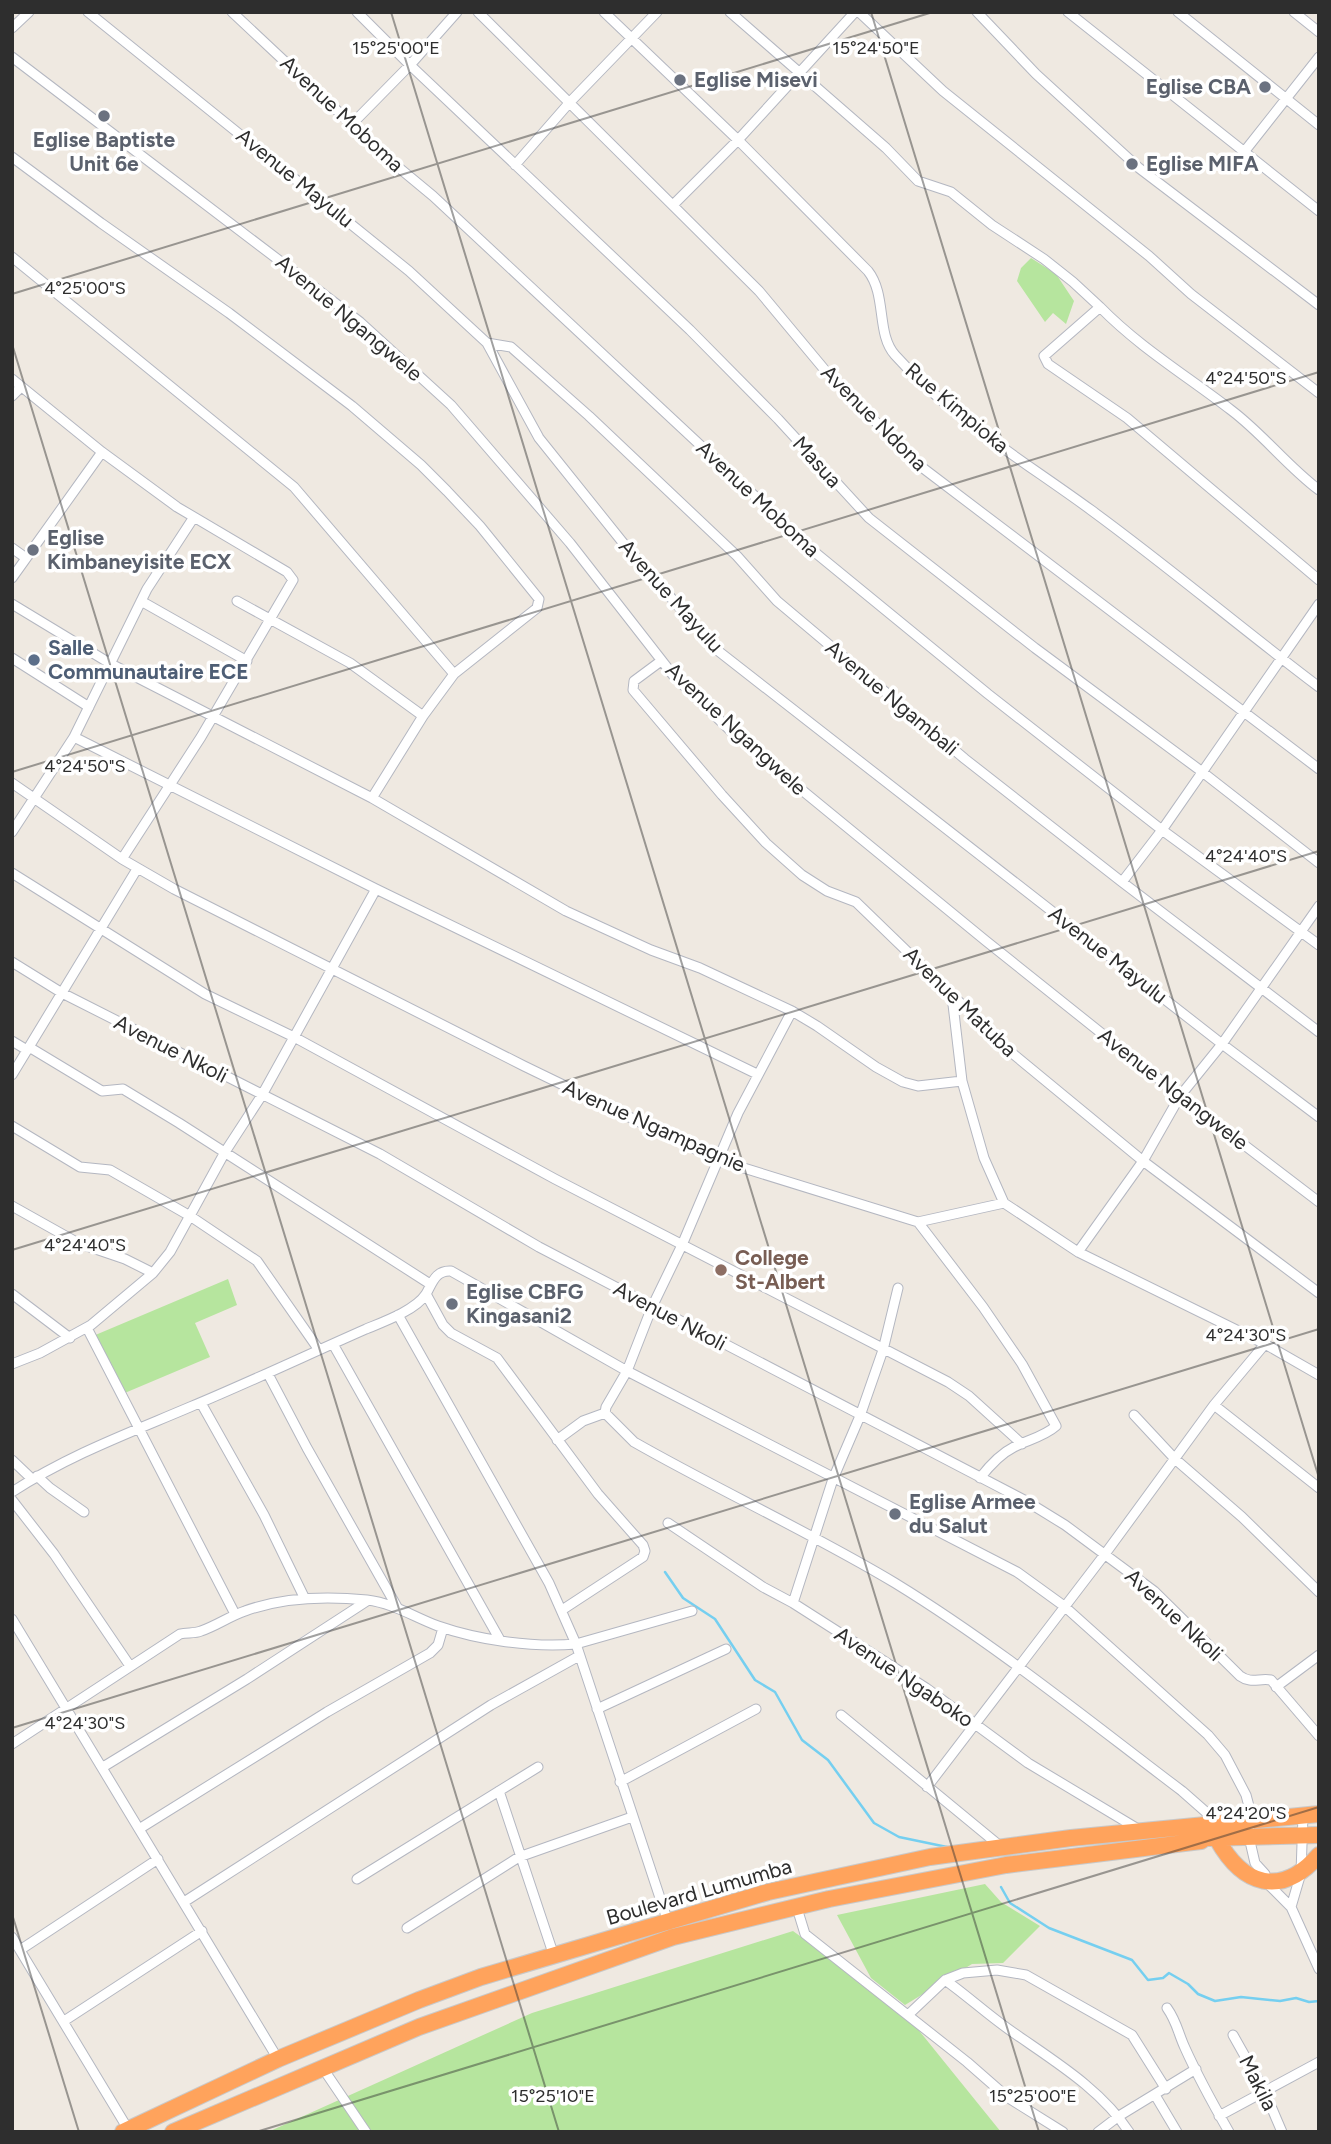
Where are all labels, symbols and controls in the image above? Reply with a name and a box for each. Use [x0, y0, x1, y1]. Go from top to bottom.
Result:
text: 15°25'00"E [352, 37, 440, 59]
text: 15°24'50"E [832, 37, 920, 59]
street label: Avenue Moboma [276, 50, 409, 177]
place label: Eglise Misevi [694, 67, 818, 92]
marker: Eglise Misevi [672, 72, 688, 88]
place label: Eglise CBA [1146, 74, 1251, 99]
marker: Eglise CBA [1257, 79, 1273, 95]
marker: Eglise Baptiste Unit 6e [96, 108, 112, 124]
street label: Avenue Mayulu [232, 123, 359, 233]
place label: Eglise Baptiste Unit 6e [33, 127, 176, 176]
place label: Eglise MIFA [1146, 151, 1259, 176]
marker: Eglise MIFA [1124, 156, 1140, 172]
street label: Avenue Ngangwele [271, 249, 428, 386]
text: 4°25'00"S [44, 277, 126, 299]
street label: Rue Kimpioka [901, 357, 1014, 458]
street label: Avenue Ndona [816, 360, 932, 476]
text: 4°24'50"S [1205, 367, 1287, 389]
street label: Masua [788, 431, 847, 493]
street label: Avenue Moboma [692, 435, 825, 562]
place label: Eglise Kimbaneyisite ECX [47, 525, 232, 574]
street label: Avenue Mayulu [614, 534, 729, 657]
marker: Eglise Kimbaneyisite ECX [25, 542, 41, 558]
place label: Salle Communautaire ECE [48, 635, 249, 684]
street label: Avenue Ngambali [821, 635, 964, 761]
marker: Salle Communautaire ECE [26, 652, 42, 668]
street label: Avenue Ngangwele [661, 657, 812, 800]
text: 4°24'50"S [44, 755, 126, 777]
text: 4°24'40"S [1205, 845, 1287, 867]
street label: Avenue Mayulu [1044, 901, 1173, 1009]
street label: Avenue Matuba [899, 941, 1022, 1062]
street label: Avenue Nkoli [110, 1009, 232, 1088]
street label: Avenue Ngangwele [1093, 1022, 1253, 1155]
street label: Avenue Ngampagnie [559, 1074, 749, 1177]
text: 4°24'40"S [44, 1234, 126, 1256]
place label: College St-Albert [735, 1245, 825, 1294]
marker: College St-Albert [713, 1262, 729, 1278]
street label: Avenue Nkoli [610, 1275, 731, 1356]
place label: Eglise CBFG Kingasani2 [466, 1279, 584, 1328]
marker: Eglise CBFG Kingasani2 [444, 1296, 460, 1312]
text: 4°24'30"S [1206, 1324, 1286, 1346]
place label: Eglise Armee du Salut [909, 1489, 1036, 1538]
marker: Eglise Armee du Salut [887, 1506, 903, 1522]
street label: Avenue Nkoli [1120, 1563, 1228, 1666]
street label: Avenue Ngaboko [830, 1621, 978, 1732]
text: 4°24'30"S [45, 1712, 125, 1734]
text: 4°24'20"S [1205, 1802, 1287, 1824]
street label: Boulevard Lumumba [603, 1853, 794, 1930]
street label: Makila [1234, 2051, 1283, 2115]
text: 15°25'10"E [511, 2085, 595, 2107]
text: 15°25'00"E [989, 2085, 1077, 2107]

